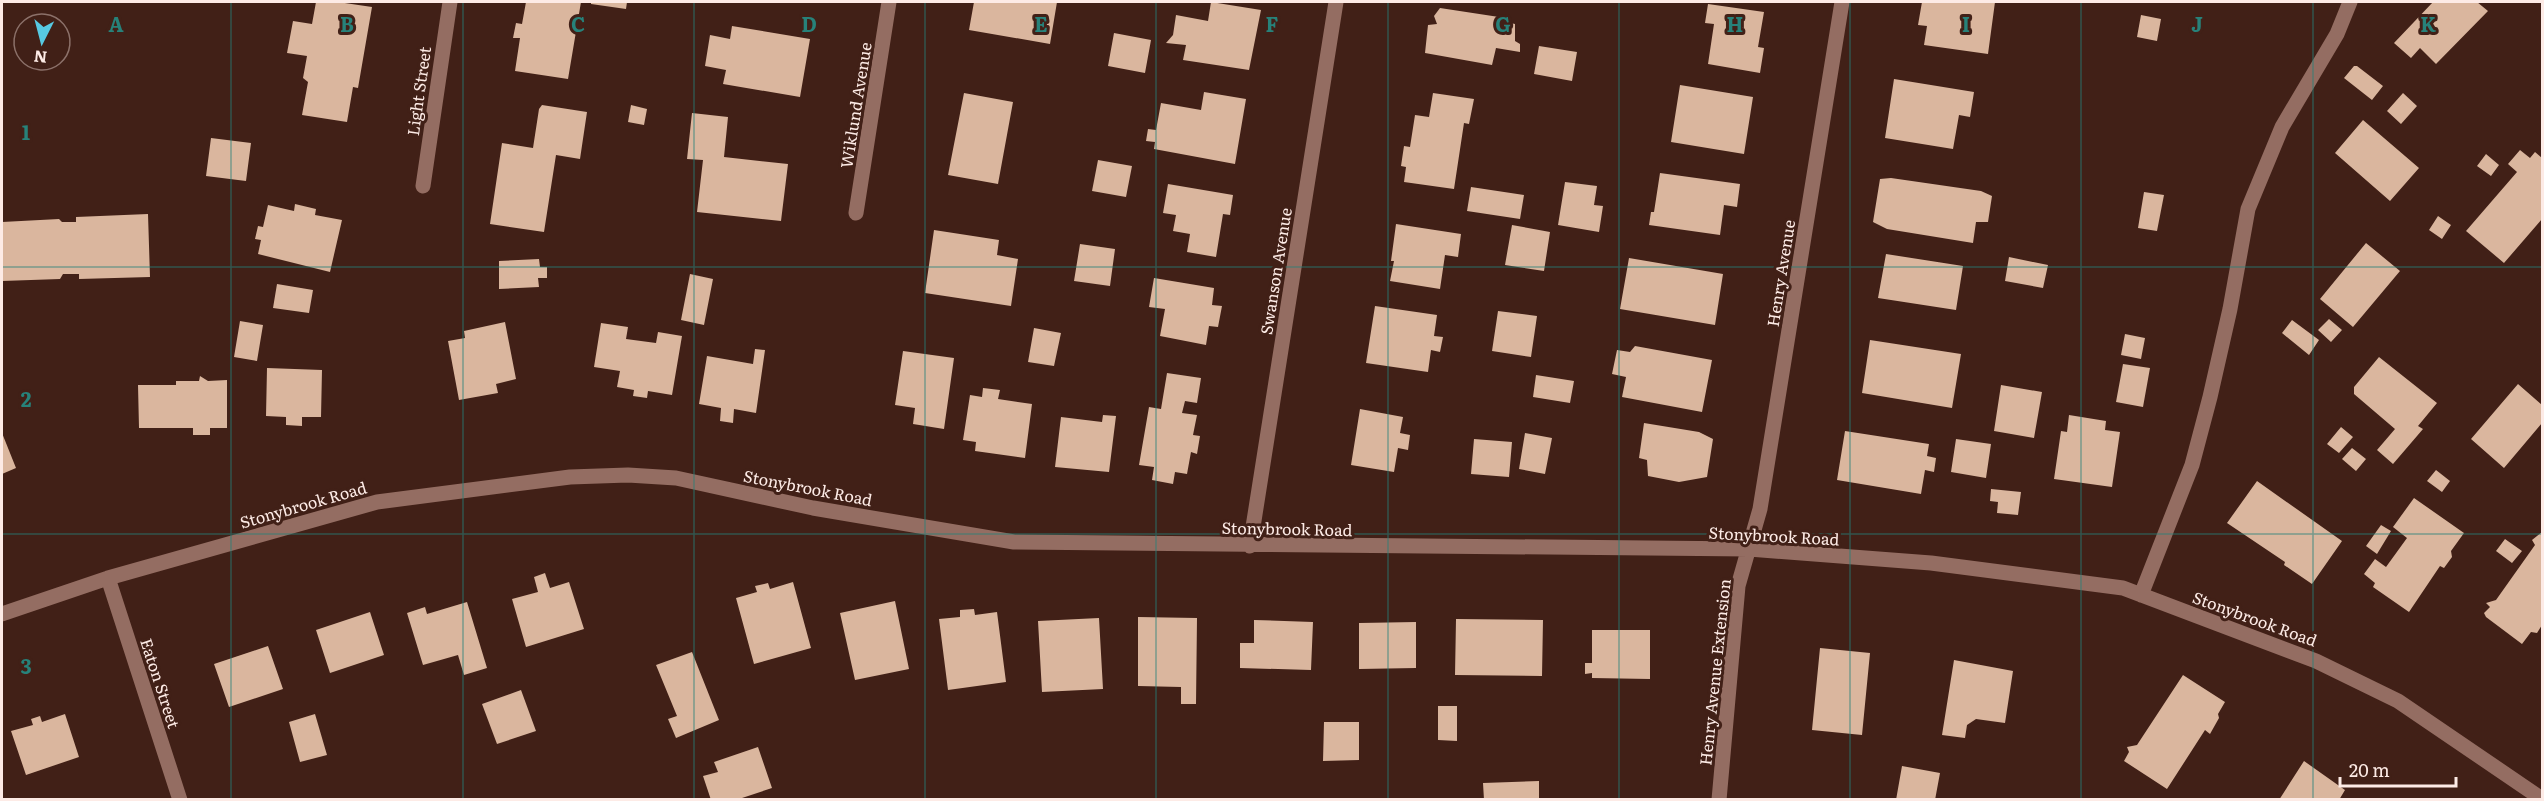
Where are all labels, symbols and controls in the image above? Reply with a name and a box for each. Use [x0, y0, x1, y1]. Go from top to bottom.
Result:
text: A [108, 8, 124, 38]
text: B [340, 8, 354, 38]
text: C [571, 8, 585, 38]
text: D [801, 8, 817, 38]
text: E [1034, 8, 1048, 38]
text: F [1266, 8, 1279, 38]
text: G [1495, 8, 1511, 38]
text: H [1727, 8, 1743, 38]
text: I [1962, 8, 1970, 38]
text: J [2191, 8, 2203, 38]
text: K [2420, 8, 2436, 38]
north arrow [12, 12, 72, 72]
street label: Wiklund Avenue [833, 40, 877, 170]
street label: Light Street [400, 44, 436, 137]
text: N [32, 45, 48, 71]
text: 1 [22, 116, 30, 146]
street label: Swanson Avenue [1253, 206, 1297, 336]
street label: Henry Avenue [1760, 218, 1800, 328]
text: 2 [21, 383, 32, 413]
street label: Stonybrook Road [741, 463, 875, 511]
street label: Stonybrook Road [237, 474, 369, 534]
street label: Stonybrook Road [1221, 515, 1353, 541]
street label: Stonybrook Road [1708, 520, 1840, 550]
street label: Henry Avenue Extension [1692, 577, 1736, 767]
street label: Stonybrook Road [2189, 584, 2321, 652]
street label: Eaton Street [135, 635, 187, 732]
text: 3 [20, 650, 32, 680]
scale bar [2340, 750, 2456, 788]
text: 20 m [2349, 756, 2390, 783]

